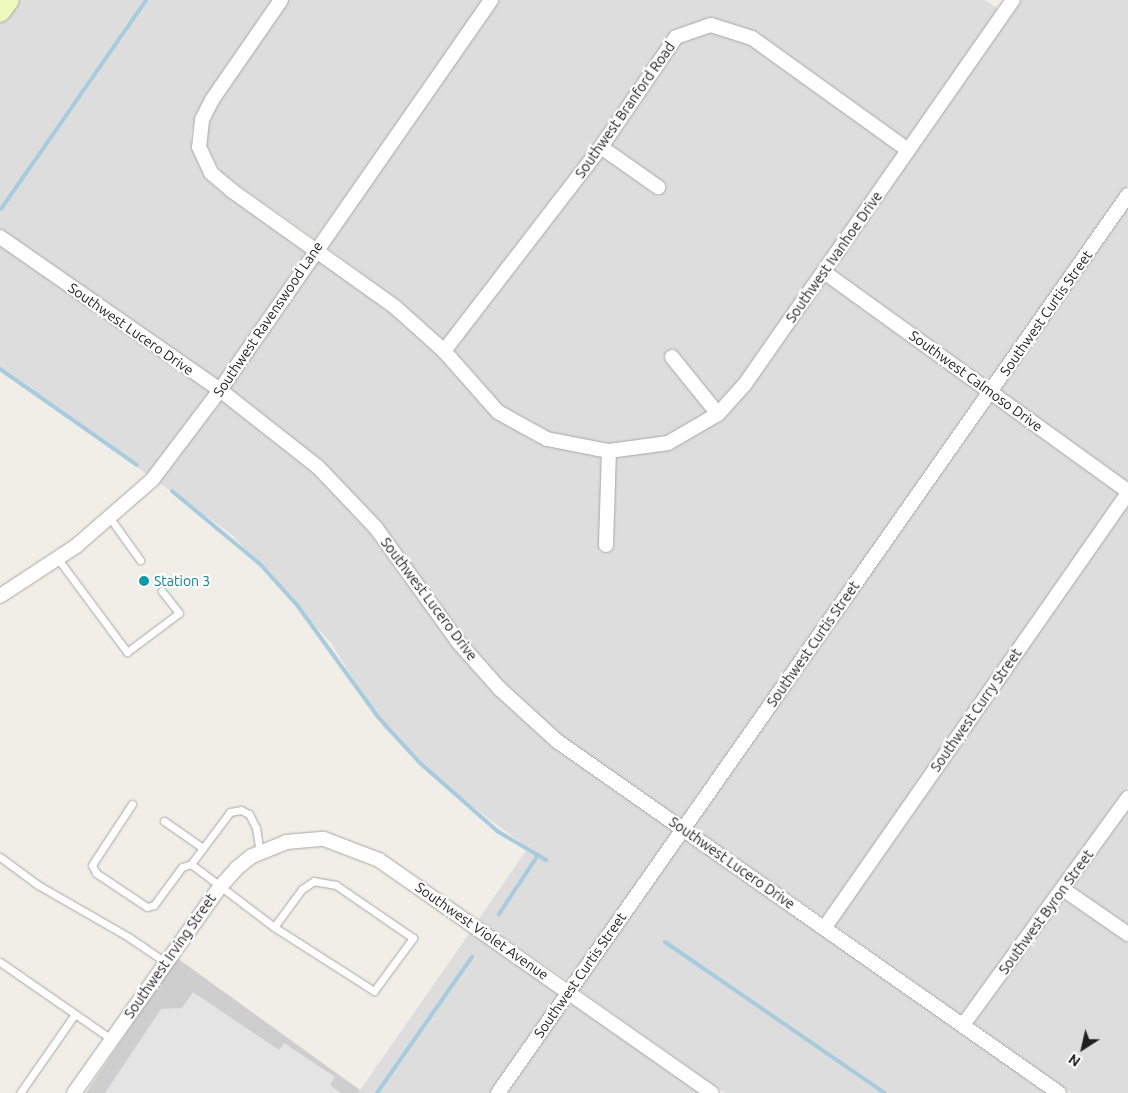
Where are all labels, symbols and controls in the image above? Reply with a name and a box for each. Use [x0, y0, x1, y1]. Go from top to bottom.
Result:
street label: Southwest Branford Road [572, 39, 678, 181]
street label: Southwest Ivanhoe Drive [782, 188, 886, 326]
street label: Southwest Ravenswood Lane [210, 238, 326, 400]
street label: Southwest Curtis Street [996, 247, 1096, 379]
street label: Southwest Lucero Drive [65, 279, 197, 379]
street label: Southwest Calmoso Drive [906, 327, 1046, 435]
street label: Southwest Lucero Drive [377, 534, 481, 664]
place label: Station 3 [154, 573, 210, 589]
marker: Station 3 [138, 575, 150, 587]
street label: Southwest Curtis Street [763, 578, 863, 710]
street label: Southwest Curry Street [927, 645, 1025, 775]
street label: Southwest Lucero Drive [666, 813, 798, 913]
street label: Southwest Byron Street [995, 846, 1097, 978]
street label: Southwest Violet Avenue [412, 879, 552, 983]
street label: Southwest Irving Street [121, 891, 219, 1021]
street label: Southwest Curtis Street [530, 909, 630, 1041]
north arrow [1058, 1023, 1108, 1073]
text: N [1066, 1051, 1083, 1070]

